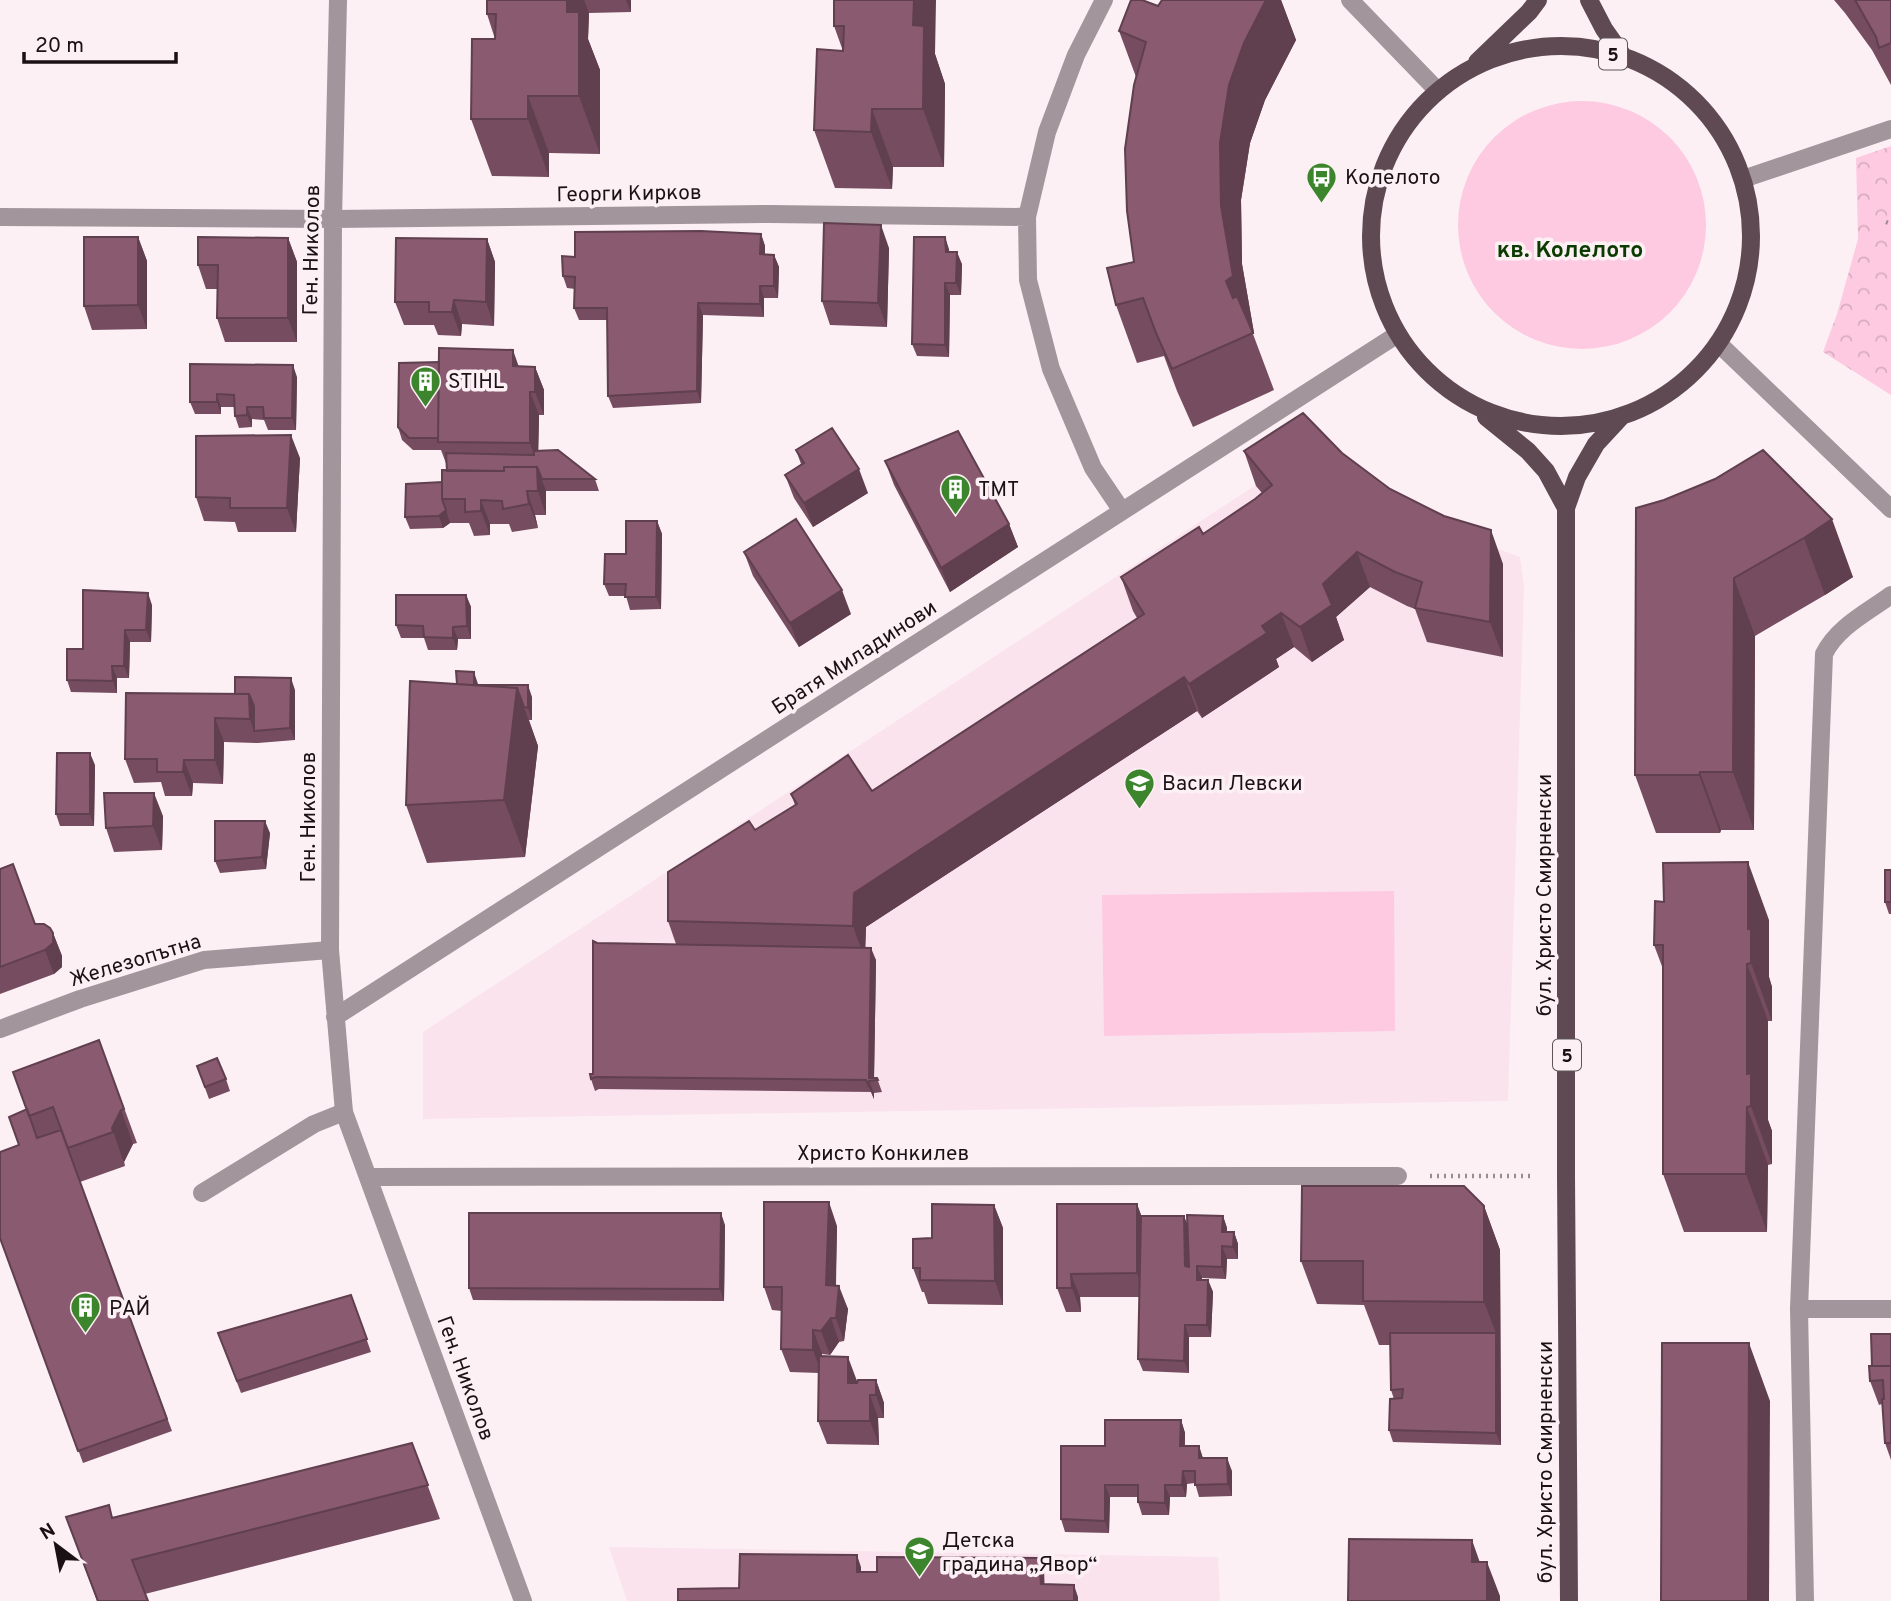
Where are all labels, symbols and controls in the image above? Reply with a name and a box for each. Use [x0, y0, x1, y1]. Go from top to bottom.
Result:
scale bar [24, 21, 177, 65]
text: 20 m [35, 33, 84, 60]
road number: 5 [1599, 38, 1627, 70]
bus stop icon: Колелото [1305, 160, 1339, 204]
place label: Колелото [1345, 165, 1441, 192]
street label: Георги Кирков [556, 180, 702, 209]
street label: Ген. Николов [298, 184, 327, 316]
district label: кв. Колелото [1497, 237, 1643, 266]
building icon: STIHL [408, 364, 442, 408]
place label: STIHL [448, 369, 505, 396]
building icon: TMT [938, 472, 972, 516]
place label: TMT [978, 477, 1019, 504]
street label: Братя Миладинови [767, 595, 943, 722]
street label: Ген. Николов [296, 752, 323, 882]
school or university icon: Васил Левски [1122, 766, 1156, 810]
place label: Васил Левски [1162, 771, 1303, 798]
street label: бул. Христо Смирненски [1532, 774, 1559, 1016]
street label: Железопътна [66, 929, 205, 994]
road number: 5 [1553, 1040, 1581, 1070]
street label: Христо Конкилев [797, 1141, 969, 1168]
building icon: РАЙ [69, 1291, 103, 1335]
place label: РАЙ [109, 1295, 150, 1323]
street label: Ген. Николов [430, 1312, 500, 1445]
street label: бул. Христо Смирненски [1533, 1341, 1560, 1583]
north arrow [21, 1510, 91, 1580]
text: N [36, 1518, 60, 1546]
place label: Детска градина „Явор“ [942, 1528, 1097, 1579]
school or university icon: Детска градина „Явор“ [902, 1535, 936, 1579]

